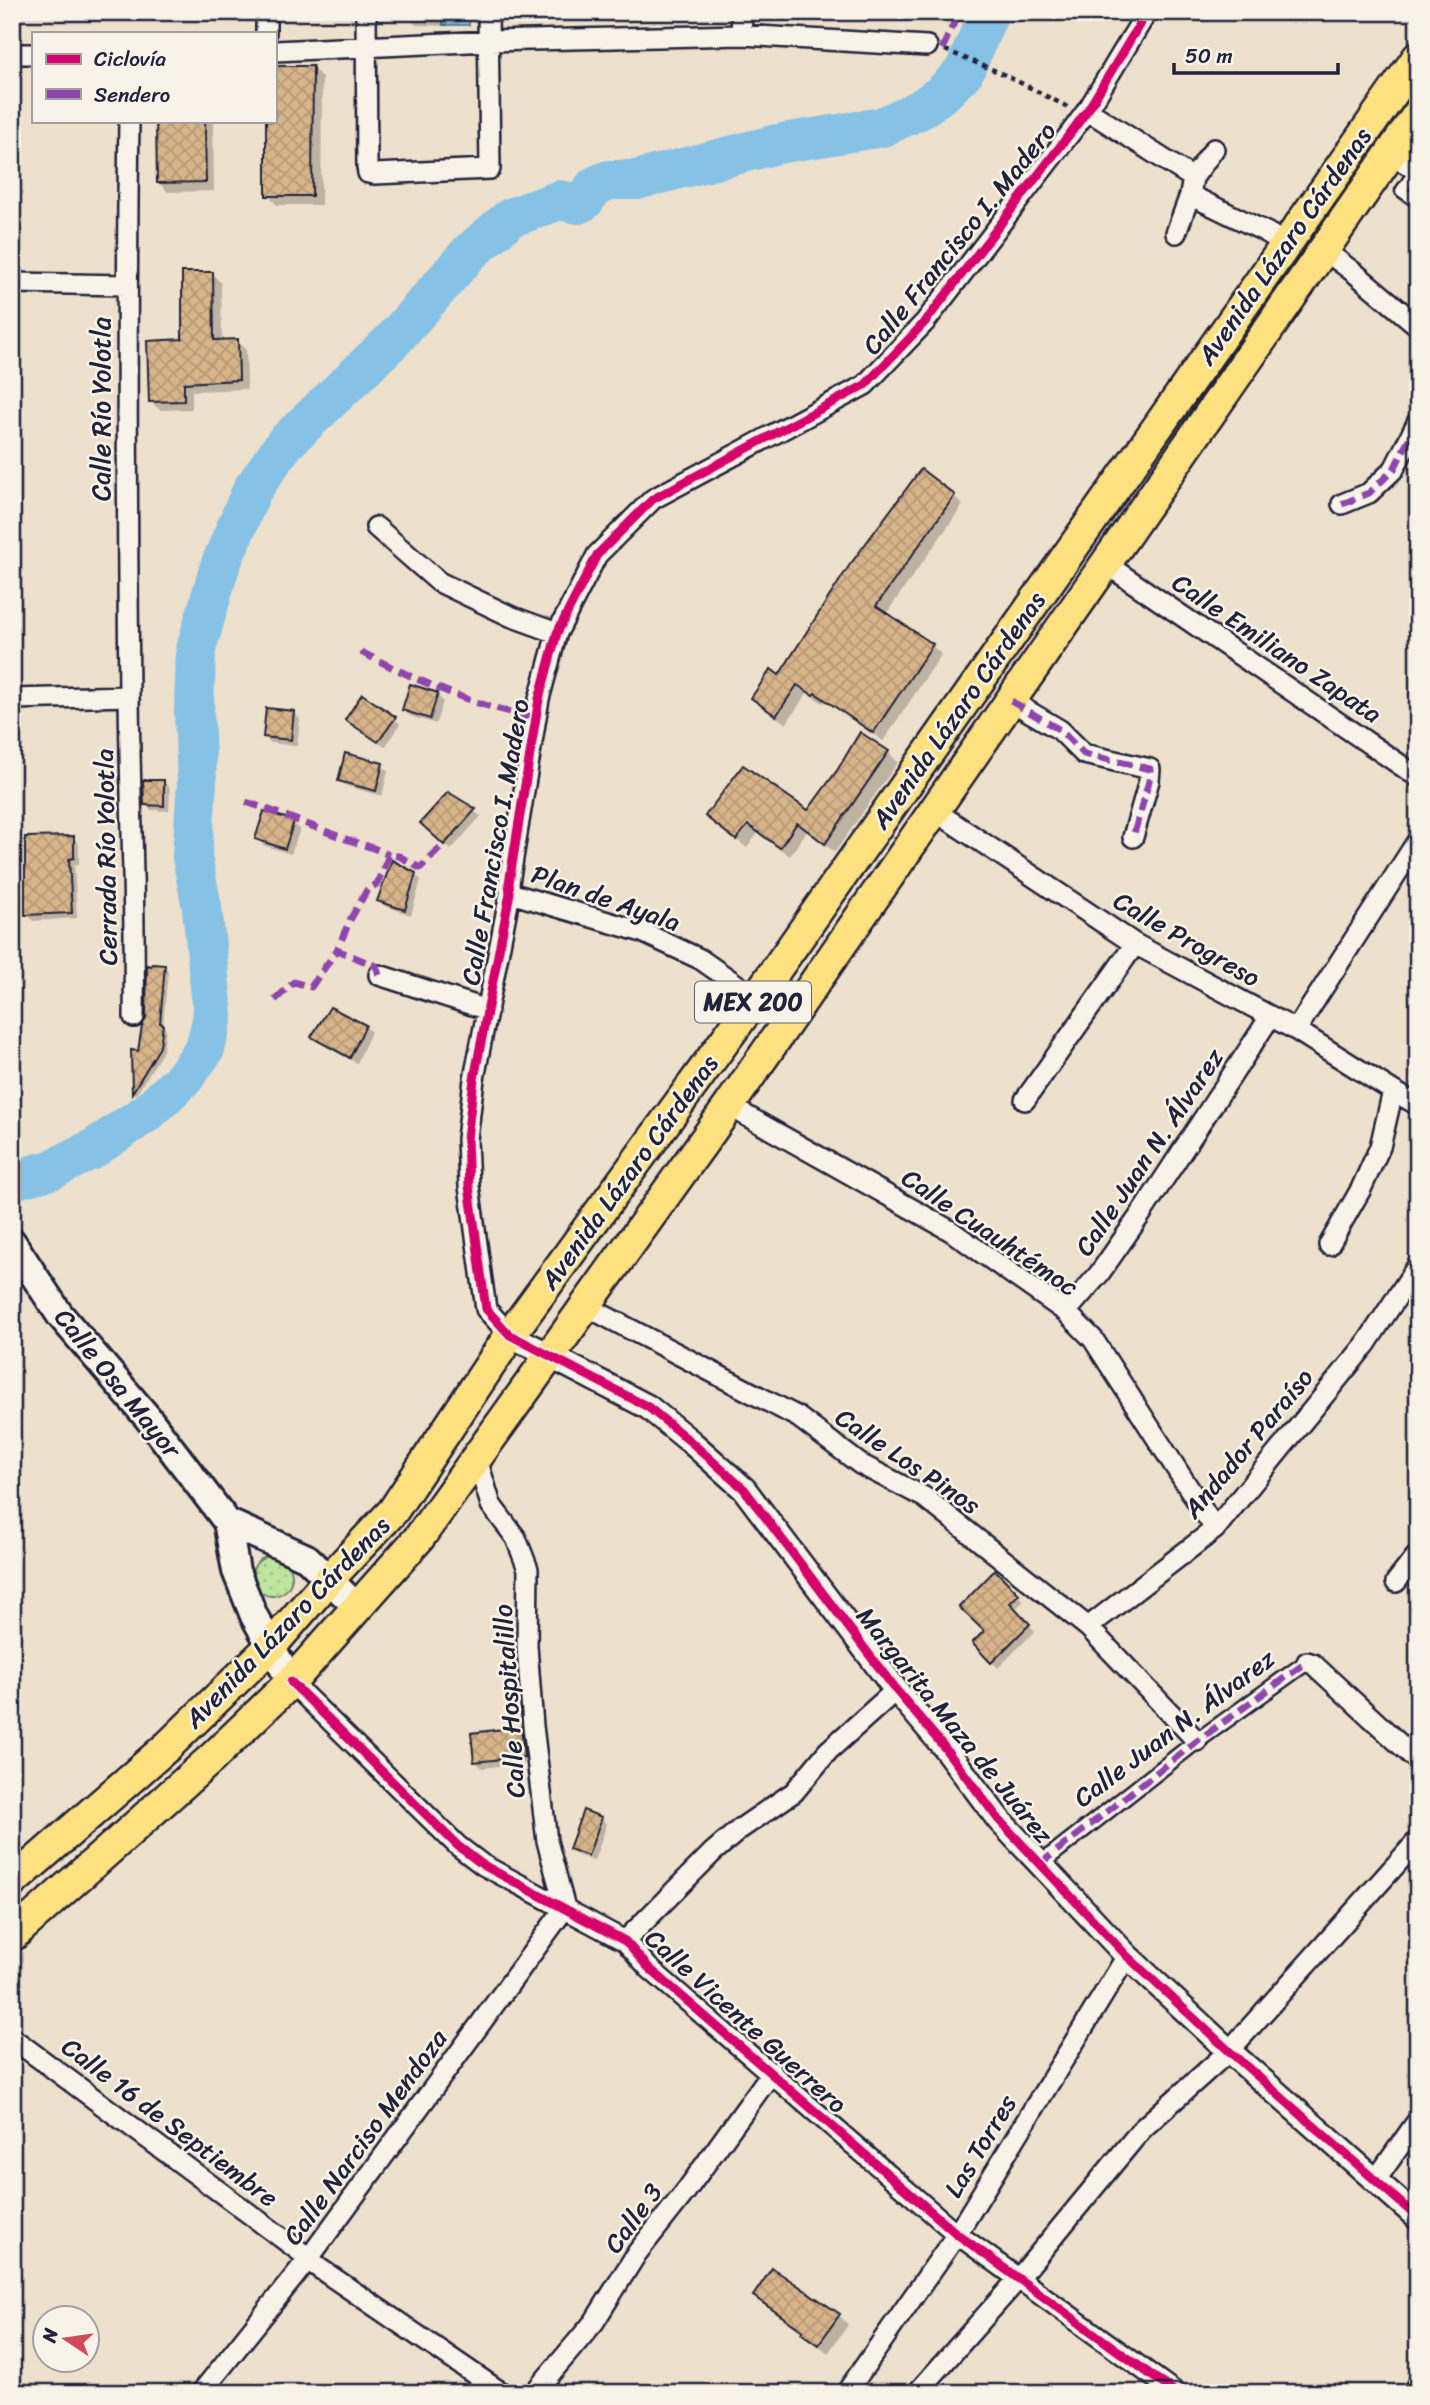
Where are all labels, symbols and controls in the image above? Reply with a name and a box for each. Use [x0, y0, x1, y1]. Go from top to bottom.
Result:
legend [32, 32, 276, 122]
scale bar [1174, 32, 1339, 76]
text: 50 m [1185, 37, 1233, 75]
text: Ciclovía [94, 40, 167, 78]
text: Sendero [94, 76, 170, 114]
street label: Calle Francisco I. Madero [850, 111, 1068, 365]
street label: Avenida Lázaro Cárdenas [1184, 117, 1384, 376]
street label: Calle Río Yolotla [78, 317, 124, 501]
street label: Calle Emiliano Zapata [1162, 560, 1392, 736]
street label: Avenida Lázaro Cárdenas [858, 581, 1058, 840]
street label: Calle Francisco I. Madero [447, 695, 543, 989]
street label: Cerrada Río Yolotla [81, 748, 131, 966]
street label: Plan de Ayala [525, 851, 687, 945]
street label: Calle Progreso [1104, 878, 1270, 1000]
road number: MEX 200 [695, 982, 811, 1022]
street label: Calle Juan N. Álvarez [1062, 1038, 1236, 1266]
street label: Avenida Lázaro Cárdenas [527, 1044, 731, 1300]
street label: Calle Cuauhtémoc [892, 1155, 1088, 1309]
street label: Calle Osa Mayor [42, 1297, 194, 1470]
street label: Andador Paraíso [1170, 1357, 1325, 1530]
street label: Calle Los Pinos [826, 1395, 990, 1527]
street label: Avenida Lázaro Cárdenas [172, 1504, 402, 1740]
street label: Margarita Maza de Juárez [844, 1596, 1066, 1855]
street label: Calle Hospitalillo [479, 1603, 539, 1799]
street label: Calle Juan N. Álvarez [1063, 1636, 1285, 1820]
street label: Calle Vicente Guerrero [634, 1917, 858, 2125]
street label: Calle Narciso Mendoza [270, 2018, 460, 2255]
street label: Calle 16 de Septiembre [51, 2025, 289, 2219]
street label: Las Torres [931, 2084, 1030, 2207]
street label: Calle 3 [591, 2173, 675, 2263]
north arrow [32, 2304, 102, 2374]
text: N [32, 2324, 68, 2346]

